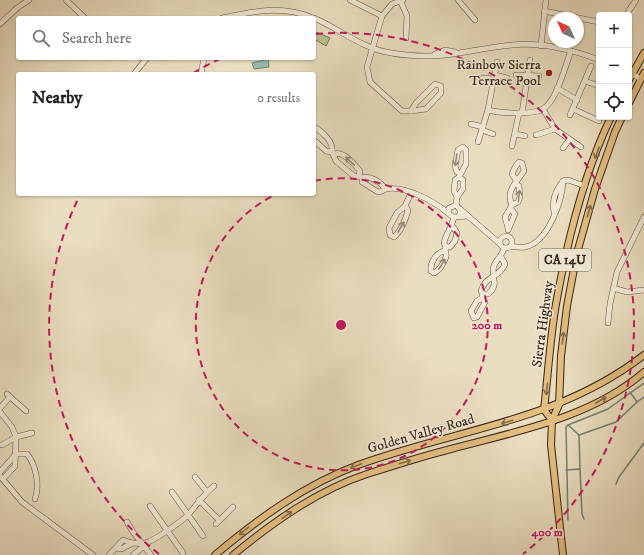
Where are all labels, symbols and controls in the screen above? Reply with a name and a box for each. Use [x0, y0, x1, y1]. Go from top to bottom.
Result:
north arrow [548, 12, 584, 48]
map controls [596, 12, 632, 120]
button: + [596, 12, 632, 48]
search box [16, 16, 316, 60]
icon: search [30, 27, 52, 49]
text: Search here [62, 29, 131, 48]
button: − [596, 48, 632, 84]
place label: Rainbow Sierra Terrace Pool [456, 56, 542, 90]
marker: Rainbow Sierra Terrace Pool [544, 68, 554, 78]
button: locate [596, 84, 632, 120]
text: Nearby [32, 87, 82, 109]
text: 0 results [257, 90, 300, 106]
one-way arrow [593, 147, 600, 160]
one-way arrow [452, 153, 460, 166]
one-way arrow [345, 156, 355, 166]
one-way arrow [515, 189, 523, 202]
one-way arrow [586, 205, 593, 218]
one-way arrow [397, 221, 405, 233]
road number: CA 14U [539, 249, 591, 271]
one-way arrow [439, 258, 447, 270]
street label: Sierra Highway [528, 279, 558, 368]
centre of rings [334, 318, 348, 332]
text: 200 m [472, 318, 502, 333]
one-way arrow [559, 332, 567, 345]
one-way arrow [543, 382, 550, 395]
one-way arrow [595, 396, 607, 404]
street label: Golden Valley Road [365, 410, 477, 458]
one-way arrow [501, 419, 514, 426]
one-way arrow [398, 458, 411, 465]
one-way arrow [350, 463, 362, 471]
one-way arrow [281, 511, 292, 519]
text: 400 m [530, 525, 563, 540]
one-way arrow [238, 527, 249, 535]

